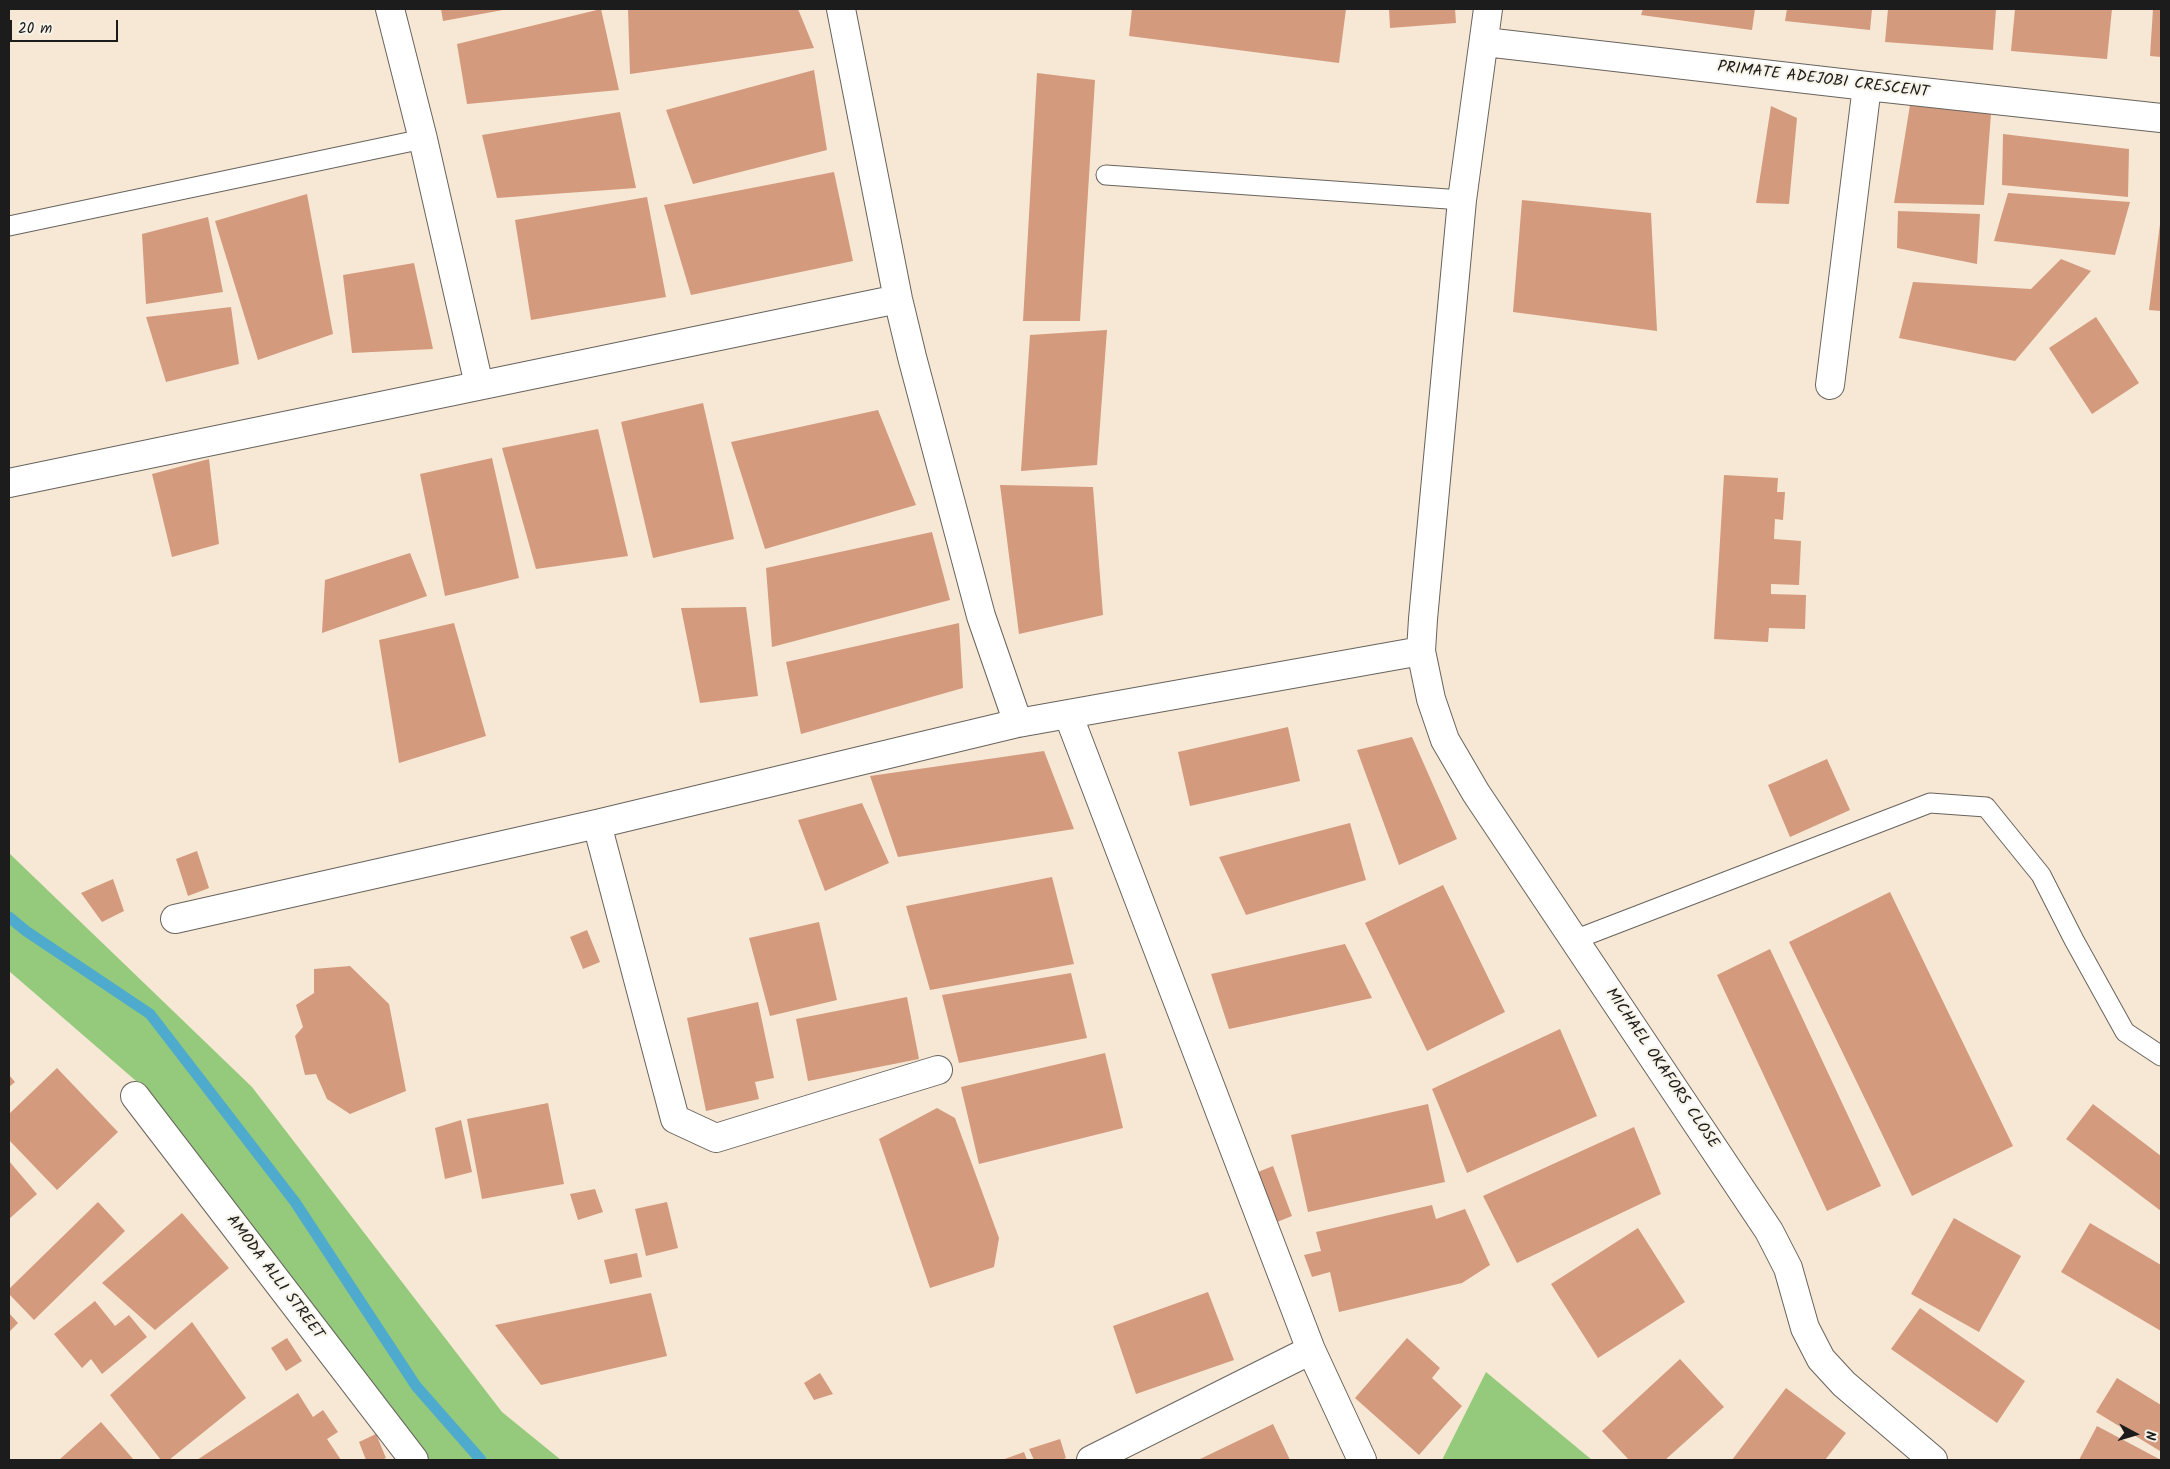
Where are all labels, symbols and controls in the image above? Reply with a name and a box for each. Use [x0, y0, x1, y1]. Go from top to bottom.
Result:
scale bar [12, 10, 120, 42]
text: 20 m [18, 17, 52, 41]
street label: PRIMATE ADEJOBI CRESCENT [1716, 58, 1930, 104]
street label: MICHAEL OKAFORS CLOSE [1600, 985, 1722, 1153]
street label: AMODA ALLI STREET [221, 1212, 327, 1344]
north arrow [2110, 1409, 2160, 1459]
text: N [2139, 1430, 2161, 1441]

